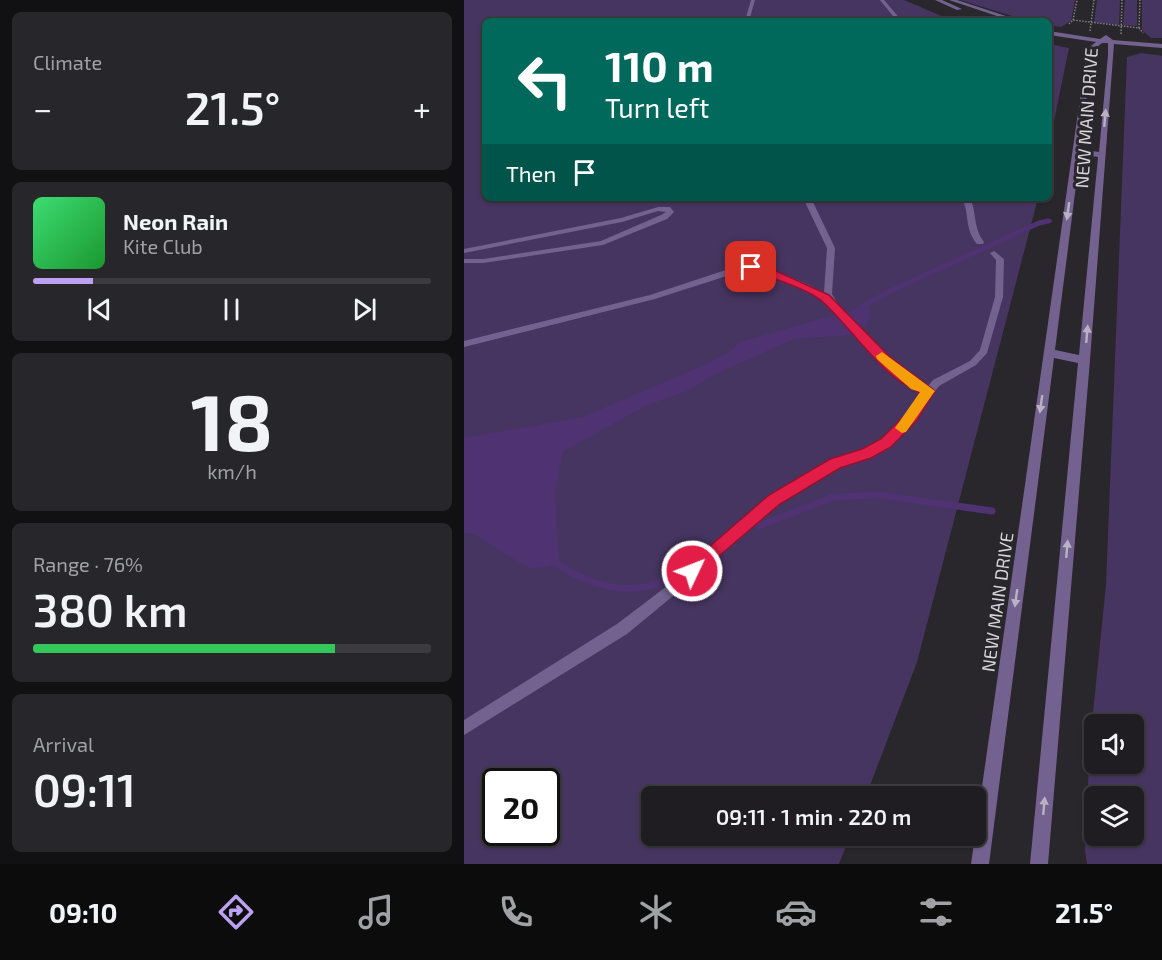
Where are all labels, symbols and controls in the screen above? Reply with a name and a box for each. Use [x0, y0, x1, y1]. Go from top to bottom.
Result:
text: 110 m [605, 40, 714, 90]
icon: left [506, 42, 584, 120]
street label: NEW MAIN DRIVE [1070, 47, 1102, 189]
text: Climate [33, 50, 102, 74]
text: 21.5° [185, 80, 280, 134]
text: − [33, 88, 52, 128]
text: + [413, 88, 431, 128]
text: Turn left [605, 91, 709, 123]
one-way arrow [1100, 109, 1110, 128]
icon: arrive [568, 156, 601, 189]
text: Then [506, 160, 556, 186]
one-way arrow [1064, 202, 1073, 221]
text: Neon Rain [123, 208, 228, 234]
text: Kite Club [123, 234, 203, 258]
pin [725, 241, 776, 292]
icon: arrive [734, 250, 767, 283]
icon: previous [83, 293, 116, 326]
icon: pause [215, 293, 248, 326]
icon: next [348, 293, 381, 326]
one-way arrow [1082, 324, 1092, 343]
text: 18 [191, 373, 273, 467]
one-way arrow [1037, 395, 1046, 414]
text: km/h [207, 459, 257, 483]
street label: NEW MAIN DRIVE [976, 531, 1018, 673]
position arrow [660, 539, 724, 603]
one-way arrow [1062, 539, 1072, 558]
text: Range · 76% [33, 552, 143, 576]
text: 380 km [33, 582, 188, 636]
one-way arrow [1011, 588, 1020, 607]
map controls [1084, 714, 1144, 846]
button: sound [1084, 714, 1144, 774]
text: Arrival [33, 732, 94, 756]
text: 09:11 [33, 762, 136, 816]
speed limit sign: 20 [482, 768, 560, 846]
button: layers [1084, 786, 1144, 846]
one-way arrow [1039, 796, 1049, 815]
text: 09:11 · 1 min · 220 m [716, 803, 911, 829]
icon: directions [215, 891, 257, 933]
icon: music [355, 891, 397, 933]
icon: phone [495, 891, 537, 933]
icon: climate [635, 891, 677, 933]
icon: car [775, 891, 817, 933]
icon: filters [915, 891, 957, 933]
text: 09:10 [49, 896, 118, 928]
text: 21.5° [1055, 896, 1113, 928]

